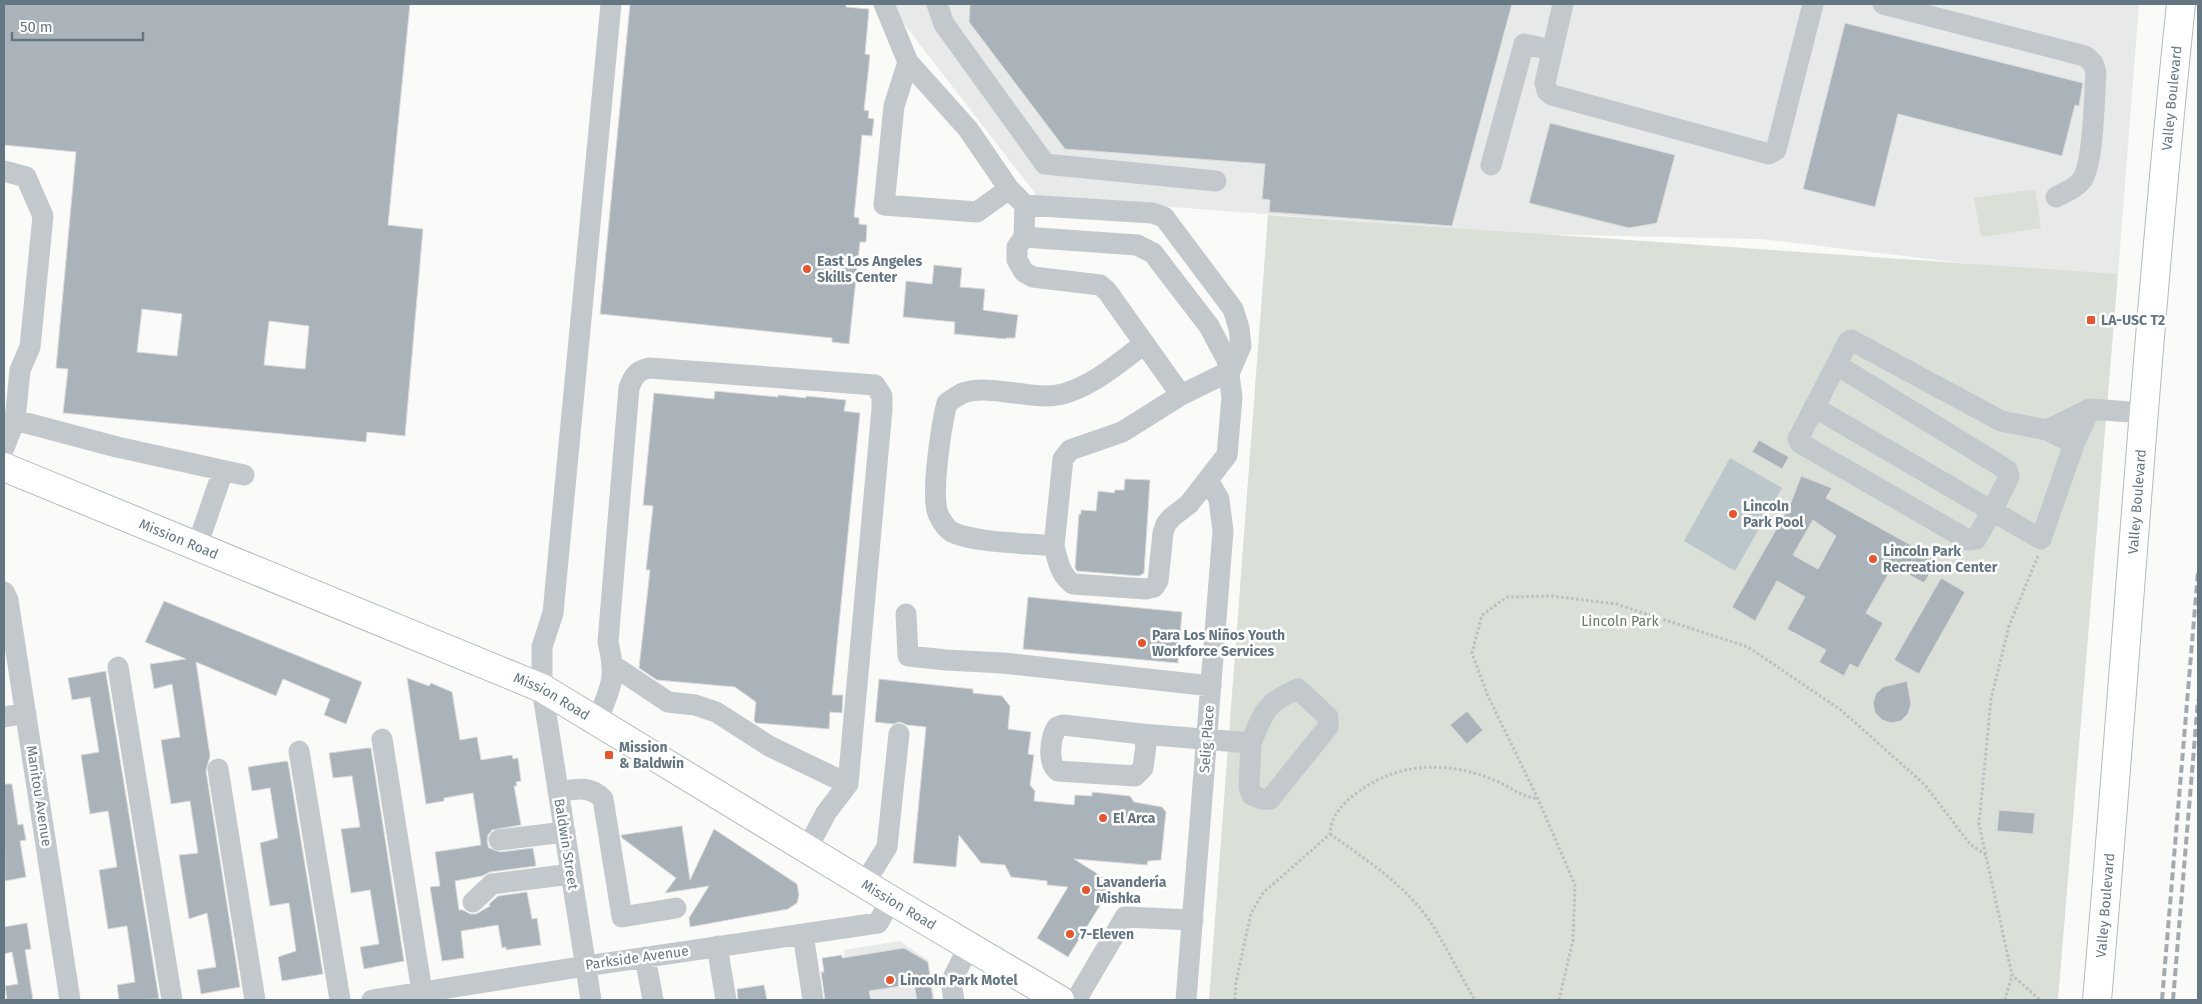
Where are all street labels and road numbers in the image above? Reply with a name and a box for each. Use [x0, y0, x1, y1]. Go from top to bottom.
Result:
street label: Valley Boulevard [2158, 45, 2185, 151]
street label: Valley Boulevard [2124, 448, 2149, 555]
street label: Mission Road [137, 515, 221, 563]
street label: Mission Road [511, 669, 593, 724]
street label: Selig Place [1196, 704, 1218, 774]
street label: Manitou Avenue [23, 744, 55, 848]
street label: Baldwin Street [550, 797, 582, 892]
street label: Valley Boulevard [2092, 852, 2118, 958]
street label: Mission Road [858, 876, 939, 933]
street label: Parkside Avenue [584, 942, 690, 974]

